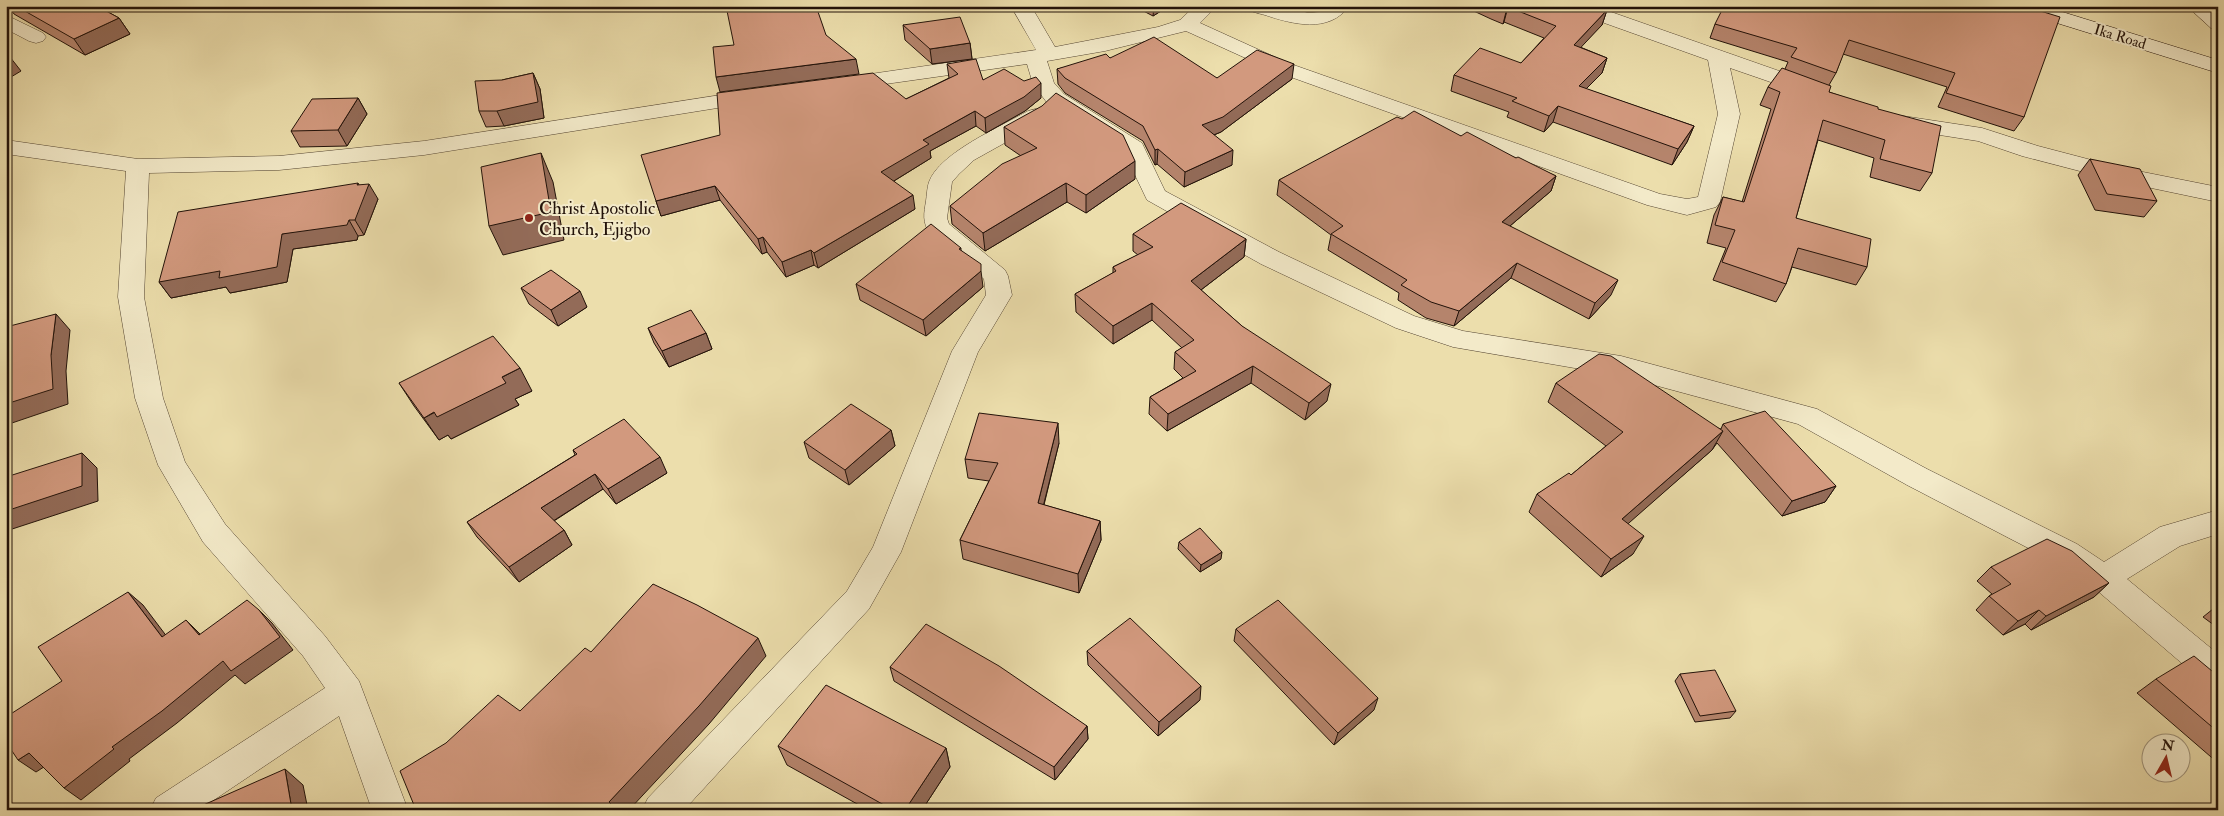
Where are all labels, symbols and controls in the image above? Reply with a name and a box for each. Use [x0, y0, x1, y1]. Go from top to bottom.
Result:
street label: Ika Road [2091, 20, 2149, 54]
place label: Christ Apostolic Church, Ejigbo [539, 197, 655, 241]
marker: Christ Apostolic Church, Ejigbo [523, 212, 535, 224]
north arrow [2142, 734, 2192, 784]
text: N [2159, 736, 2176, 755]

